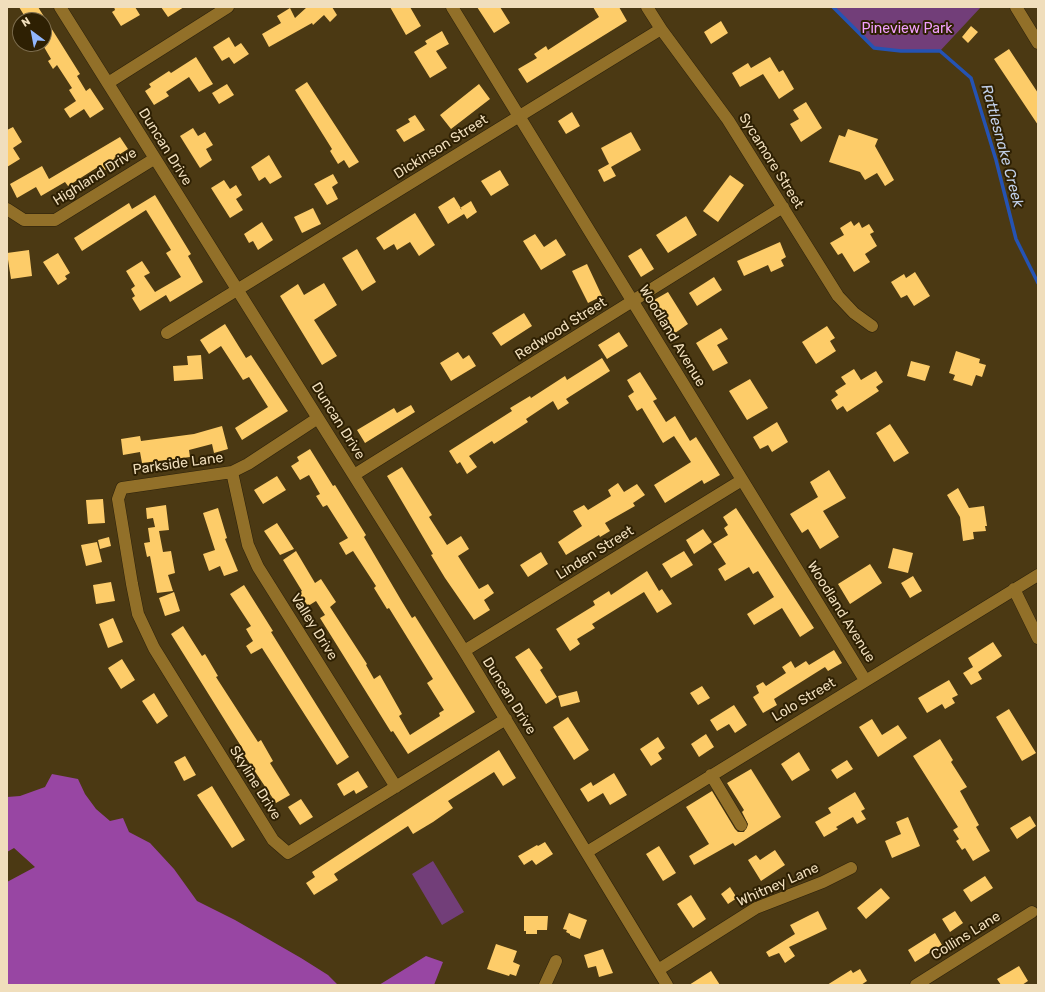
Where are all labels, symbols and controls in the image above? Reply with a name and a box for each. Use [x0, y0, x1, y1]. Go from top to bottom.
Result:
north arrow [12, 12, 52, 52]
text: N [19, 15, 33, 30]
park label: Pineview Park [861, 21, 953, 37]
water label: Rattlesnake Creek [977, 82, 1027, 210]
street label: Duncan Drive [135, 105, 195, 189]
street label: Sycamore Street [735, 110, 807, 212]
street label: Dickinson Street [391, 111, 491, 183]
street label: Highland Drive [50, 145, 140, 209]
street label: Woodland Avenue [635, 282, 709, 390]
street label: Redwood Street [512, 294, 610, 364]
street label: Duncan Drive [308, 379, 368, 463]
street label: Parkside Lane [132, 449, 224, 479]
street label: Linden Street [553, 522, 637, 584]
street label: Woodland Avenue [803, 558, 879, 666]
street label: Valley Drive [287, 591, 341, 663]
street label: Duncan Drive [479, 654, 539, 738]
street label: Lolo Street [769, 674, 839, 726]
street label: Skyline Drive [226, 743, 284, 823]
street label: Whitney Lane [735, 859, 821, 911]
street label: Collins Lane [928, 908, 1004, 964]

